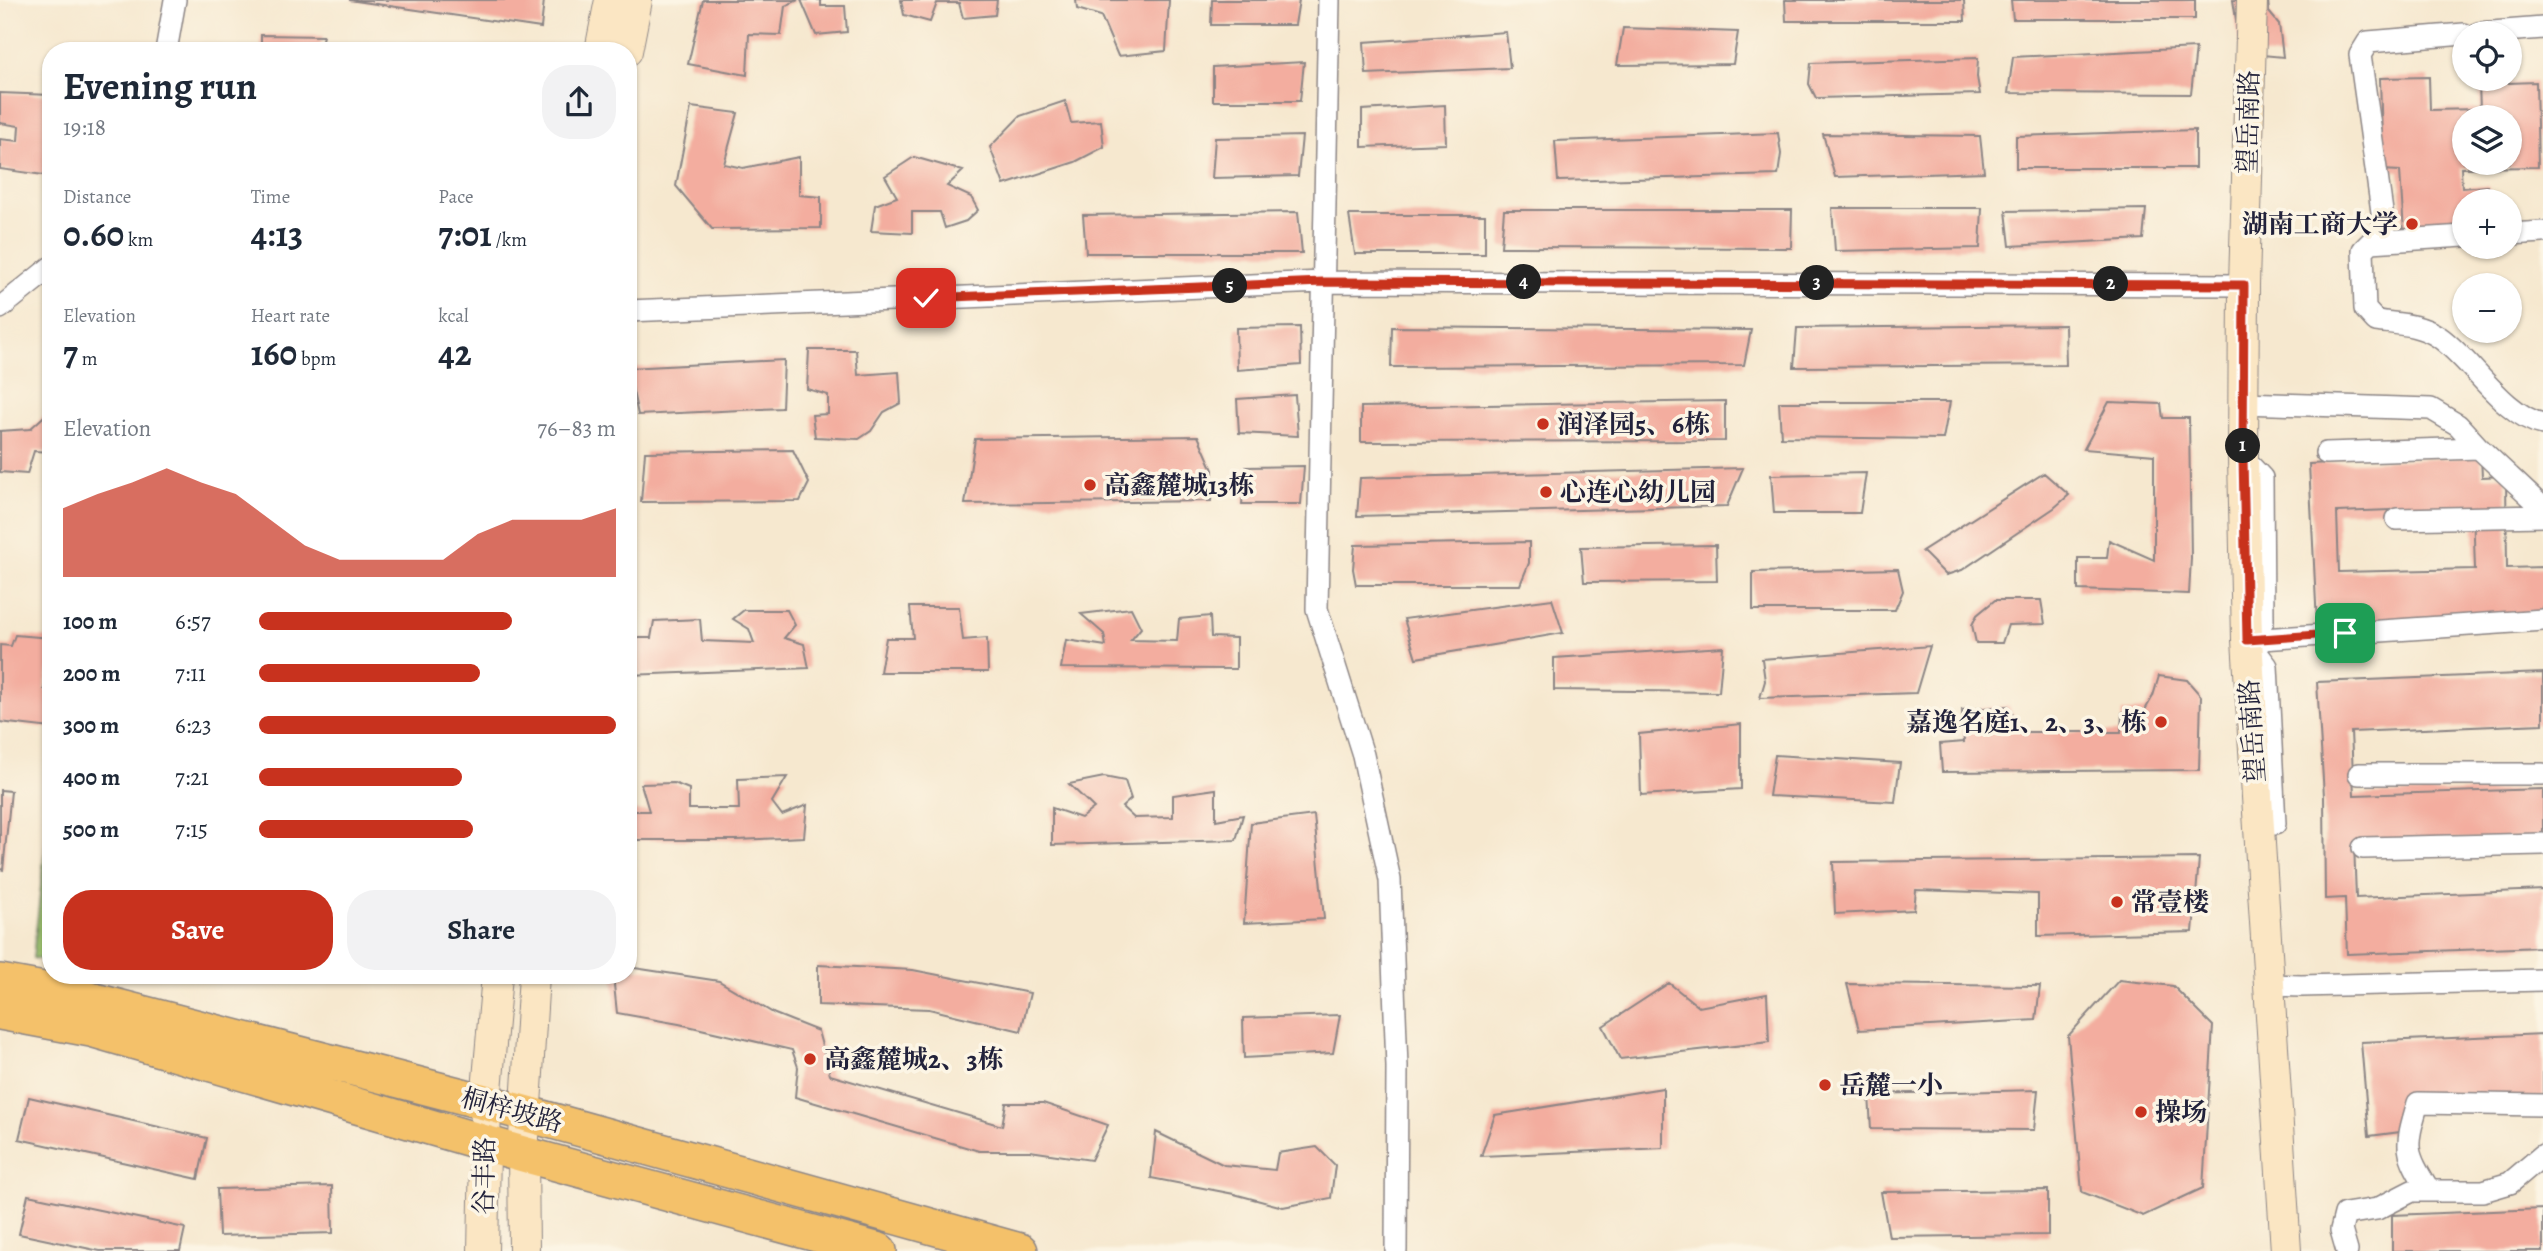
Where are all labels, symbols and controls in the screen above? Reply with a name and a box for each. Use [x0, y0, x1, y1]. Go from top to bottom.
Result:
map controls [2452, 21, 2522, 343]
button: locate [2452, 21, 2522, 91]
text: Evening run [63, 60, 257, 112]
button: share [542, 65, 616, 139]
street label: 望岳南路 [2230, 70, 2267, 174]
button: layers [2452, 105, 2522, 175]
text: 19:18 [63, 112, 106, 143]
text: Distance [63, 184, 131, 210]
text: Time [251, 184, 290, 210]
text: Pace [438, 184, 474, 210]
button: + [2452, 189, 2522, 259]
place label: 湖南工商大学 [2242, 207, 2398, 242]
text: 0.60 [63, 210, 124, 258]
text: 4:13 [251, 210, 303, 258]
text: 7:01 [438, 210, 492, 258]
marker: 湖南工商大学 [2404, 216, 2420, 232]
text: km [124, 227, 153, 253]
text: /km [492, 227, 527, 253]
pin: 4 [1506, 264, 1542, 300]
pin: 3 [1800, 266, 1834, 300]
pin: 2 [2094, 266, 2128, 302]
pin [896, 268, 956, 328]
pin: 5 [1212, 268, 1248, 304]
text: 4 [1519, 268, 1528, 294]
text: 3 [1812, 269, 1821, 295]
text: 2 [2106, 270, 2115, 296]
text: 5 [1225, 272, 1234, 298]
button: − [2452, 273, 2522, 343]
icon: check [907, 279, 945, 317]
text: Elevation [63, 303, 136, 329]
text: Heart rate [251, 303, 330, 329]
text: kcal [438, 303, 469, 329]
text: 7 [63, 329, 78, 377]
text: 160 [251, 329, 297, 377]
text: 42 [438, 329, 472, 377]
text: m [78, 346, 98, 372]
text: bpm [297, 346, 336, 372]
place label: 润泽园5、6栋 [1557, 407, 1710, 442]
text: Elevation [63, 413, 151, 444]
text: 76–83 m [537, 413, 616, 444]
marker: 润泽园5、6栋 [1535, 416, 1551, 432]
pin: 1 [2226, 428, 2260, 464]
text: 1 [2239, 432, 2246, 458]
place label: 高鑫麓城13栋 [1104, 468, 1255, 503]
place label: 心连心幼儿园 [1560, 475, 1716, 510]
marker: 高鑫麓城13栋 [1082, 477, 1098, 493]
marker: 心连心幼儿园 [1538, 484, 1554, 500]
pin [2315, 603, 2375, 663]
text: 100 m [63, 606, 118, 637]
text: 6:57 [175, 606, 211, 637]
icon: arrive [2326, 614, 2364, 652]
text: 200 m [63, 658, 121, 689]
text: 7:11 [175, 658, 206, 689]
street label: 望岳南路 [2231, 678, 2274, 784]
place label: 嘉逸名庭1、2、3、栋 [1906, 705, 2147, 740]
text: 300 m [63, 710, 119, 741]
text: 6:23 [175, 710, 212, 741]
marker: 嘉逸名庭1、2、3、栋 [2153, 714, 2169, 730]
text: 400 m [63, 762, 120, 793]
text: 7:21 [175, 762, 209, 793]
text: 500 m [63, 814, 119, 845]
text: 7:15 [175, 814, 208, 845]
place label: 常壹楼 [2131, 885, 2209, 920]
button: Save [63, 890, 333, 970]
button: Share [347, 890, 616, 970]
marker: 常壹楼 [2109, 894, 2125, 910]
place label: 高鑫麓城2、3栋 [824, 1042, 1004, 1077]
marker: 高鑫麓城2、3栋 [802, 1051, 818, 1067]
place label: 岳麓一小 [1839, 1068, 1943, 1103]
marker: 岳麓一小 [1817, 1077, 1833, 1093]
street label: 桐梓坡路 [457, 1080, 567, 1141]
place label: 操场 [2155, 1095, 2207, 1130]
marker: 操场 [2133, 1104, 2149, 1120]
street label: 谷丰路 [466, 1137, 503, 1215]

